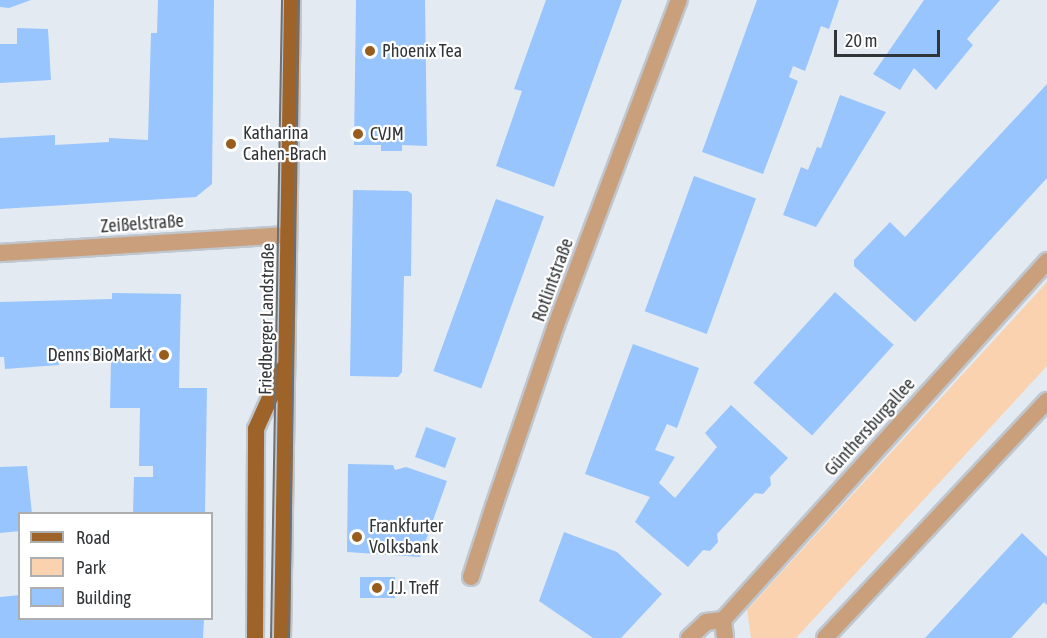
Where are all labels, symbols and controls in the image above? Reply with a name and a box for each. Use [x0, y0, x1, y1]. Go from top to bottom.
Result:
scale bar [837, 18, 944, 56]
text: 20 m [845, 30, 877, 51]
place label: Phoenix Tea [382, 40, 462, 62]
marker: Phoenix Tea [363, 44, 377, 58]
place label: Katharina Cahen-Brach [243, 123, 327, 166]
place label: CVJM [370, 123, 404, 145]
marker: CVJM [351, 127, 365, 141]
marker: Katharina Cahen-Brach [224, 137, 238, 151]
street label: Zeißelstraße [100, 210, 184, 238]
street label: Rotlintstraße [528, 235, 578, 325]
street label: Friedberger Landstraße [255, 243, 279, 395]
place label: Denns BioMarkt [47, 344, 152, 366]
marker: Denns BioMarkt [157, 348, 171, 362]
street label: Günthersburgallee [820, 374, 920, 480]
legend [18, 512, 213, 620]
place label: Frankfurter Volksbank [369, 516, 443, 558]
text: Road [76, 527, 110, 548]
marker: Frankfurter Volksbank [350, 530, 364, 544]
text: Park [76, 557, 106, 578]
place label: J.J. Treff [389, 577, 439, 599]
marker: J.J. Treff [370, 581, 384, 595]
text: Building [76, 587, 131, 608]

